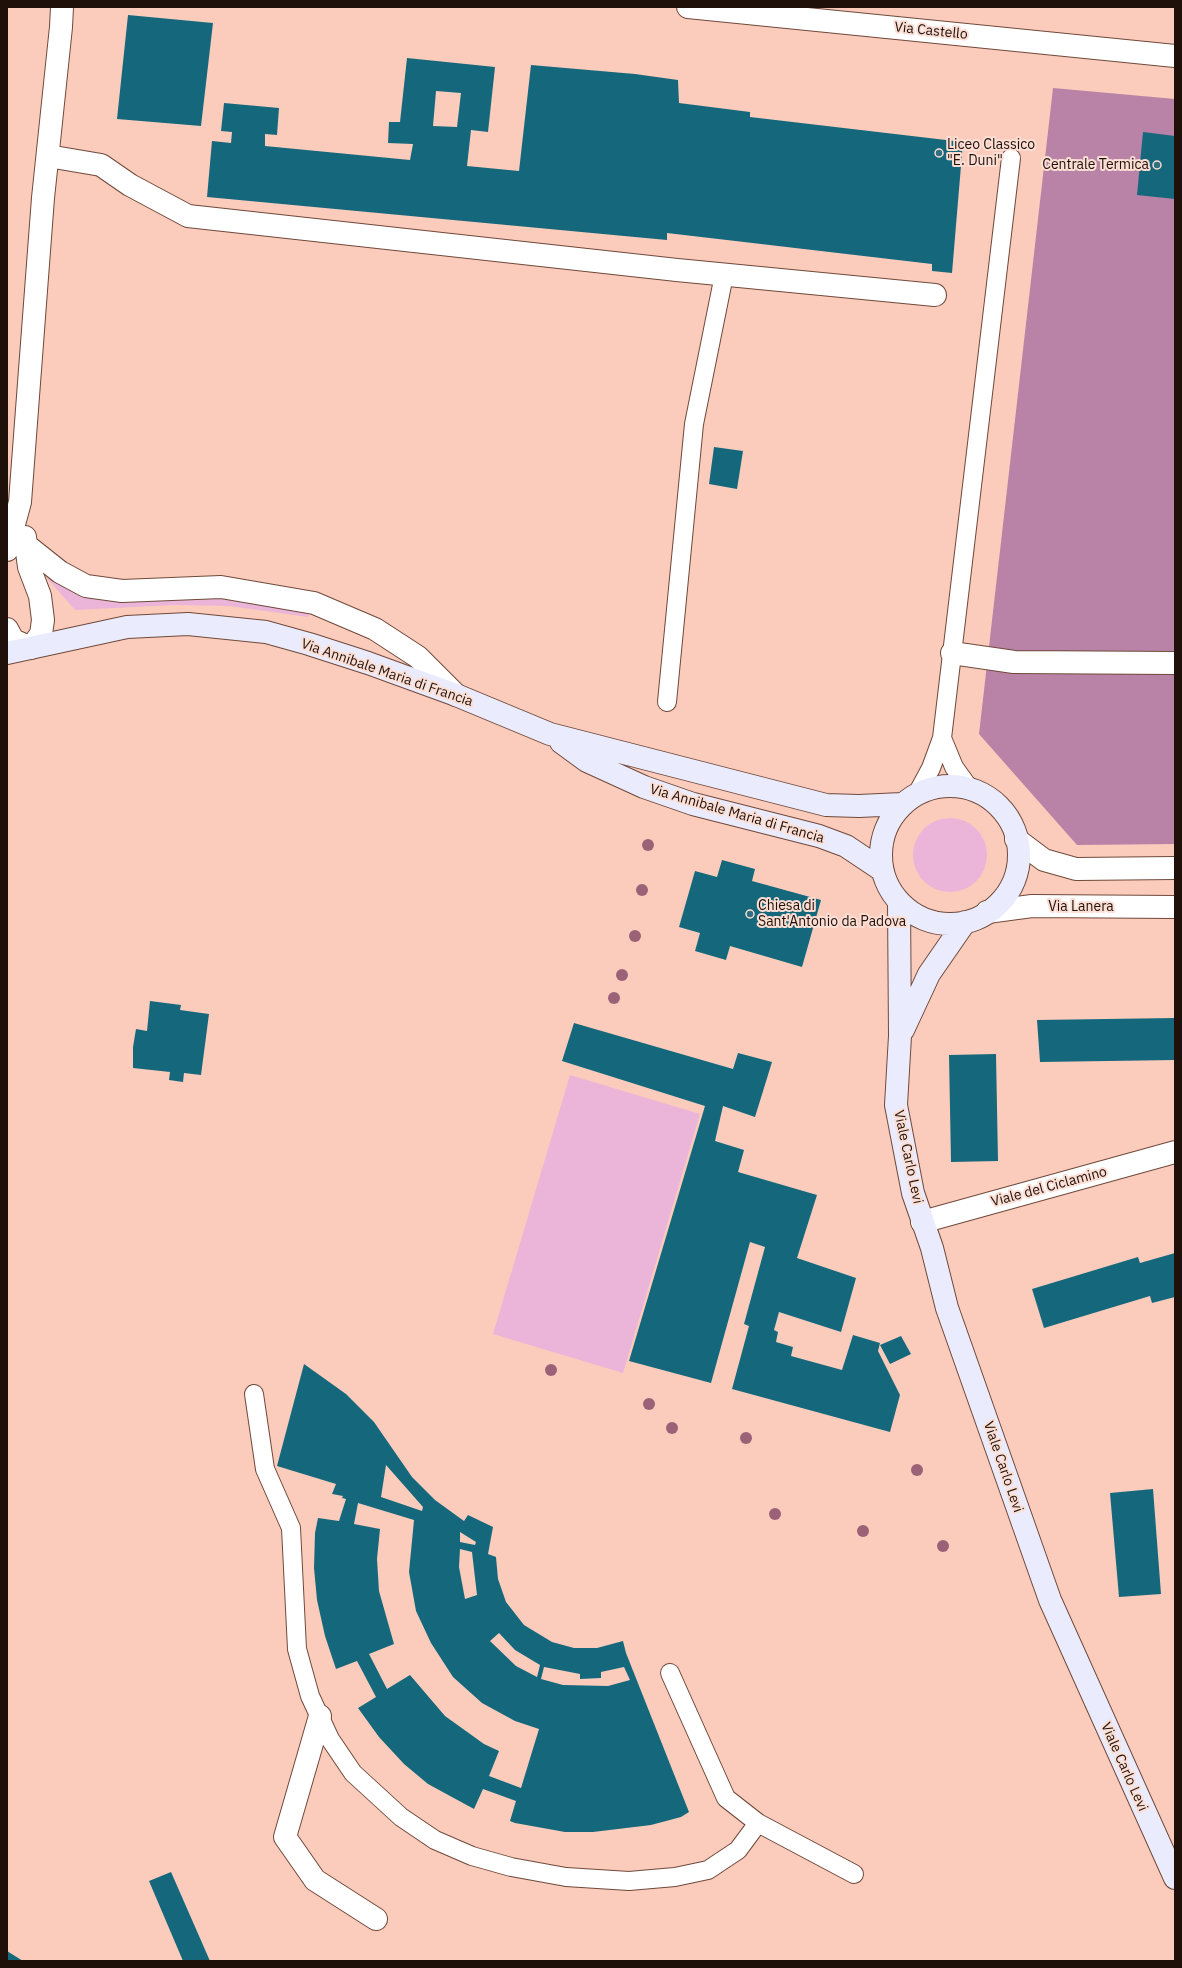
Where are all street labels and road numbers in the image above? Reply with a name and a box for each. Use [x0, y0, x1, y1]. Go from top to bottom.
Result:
street label: Via Castello [894, 19, 968, 43]
street label: Via Annibale Maria di Francia [299, 636, 475, 710]
street label: Via Annibale Maria di Francia [648, 781, 826, 847]
street label: Via Lanera [1048, 899, 1114, 915]
street label: Viale Carlo Levi [890, 1109, 926, 1205]
street label: Viale del Ciclamino [989, 1163, 1109, 1211]
street label: Viale Carlo Levi [980, 1419, 1026, 1515]
street label: Viale Carlo Levi [1097, 1720, 1151, 1814]

